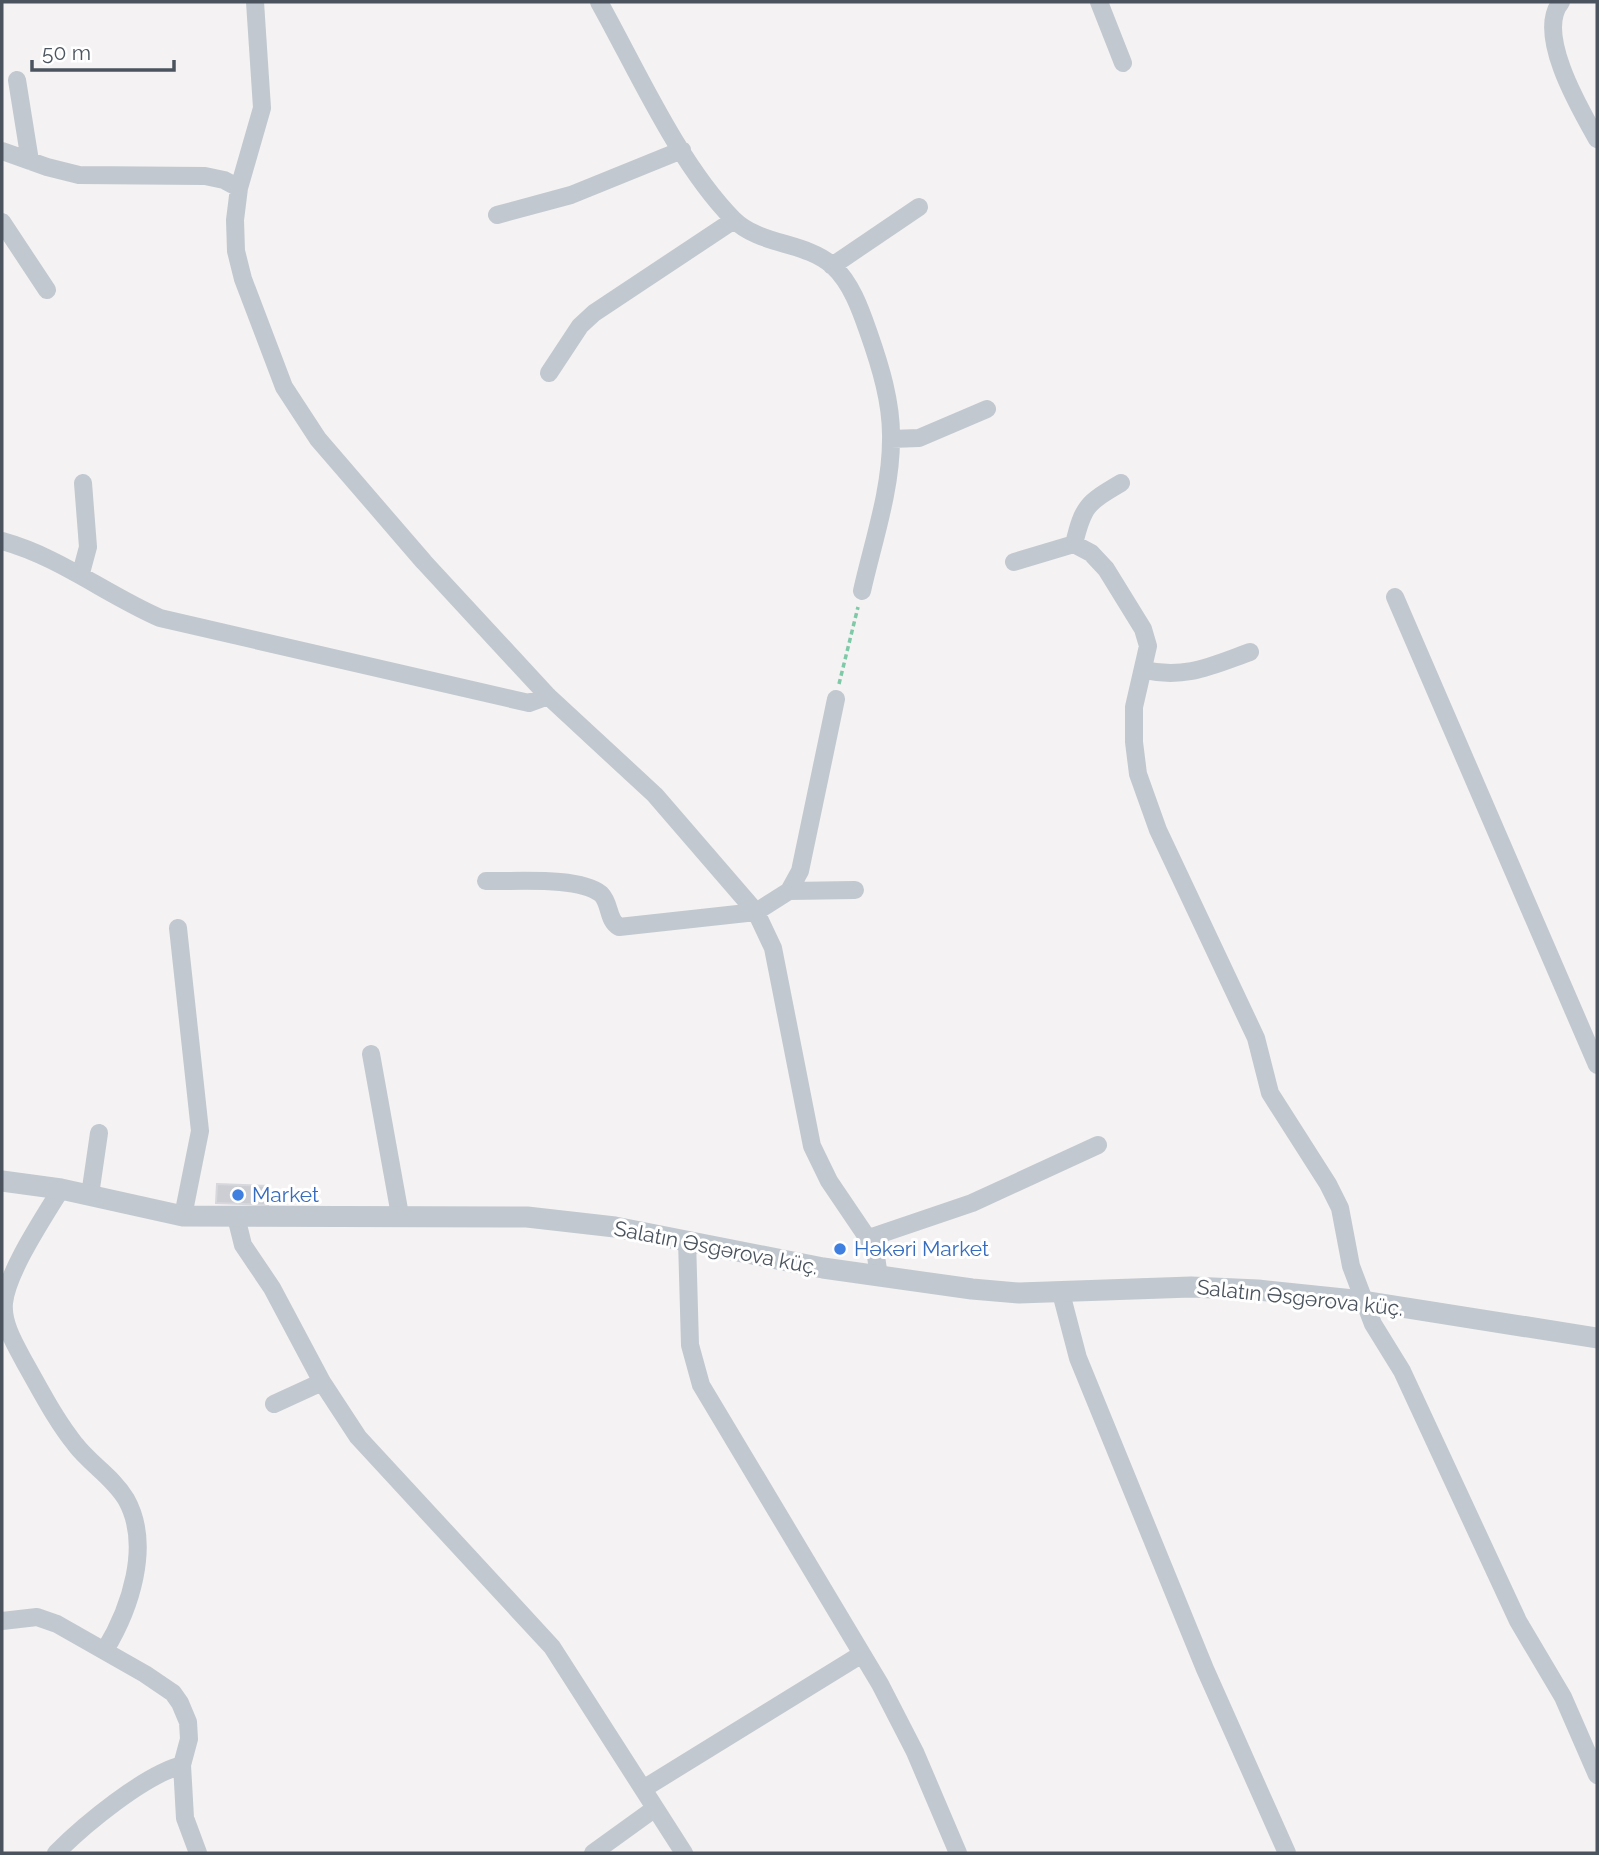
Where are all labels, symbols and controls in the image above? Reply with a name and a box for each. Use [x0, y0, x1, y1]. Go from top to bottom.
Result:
scale bar [32, 28, 173, 72]
text: 50 m [42, 40, 91, 65]
place label: Market [252, 1182, 319, 1207]
marker: Market [230, 1187, 246, 1203]
street label: Salatın Əsgərova küç. [612, 1215, 820, 1280]
place label: Həkəri Market [854, 1236, 989, 1261]
marker: Həkəri Market [832, 1241, 848, 1257]
street label: Salatın Əsgərova küç. [1196, 1274, 1404, 1321]

